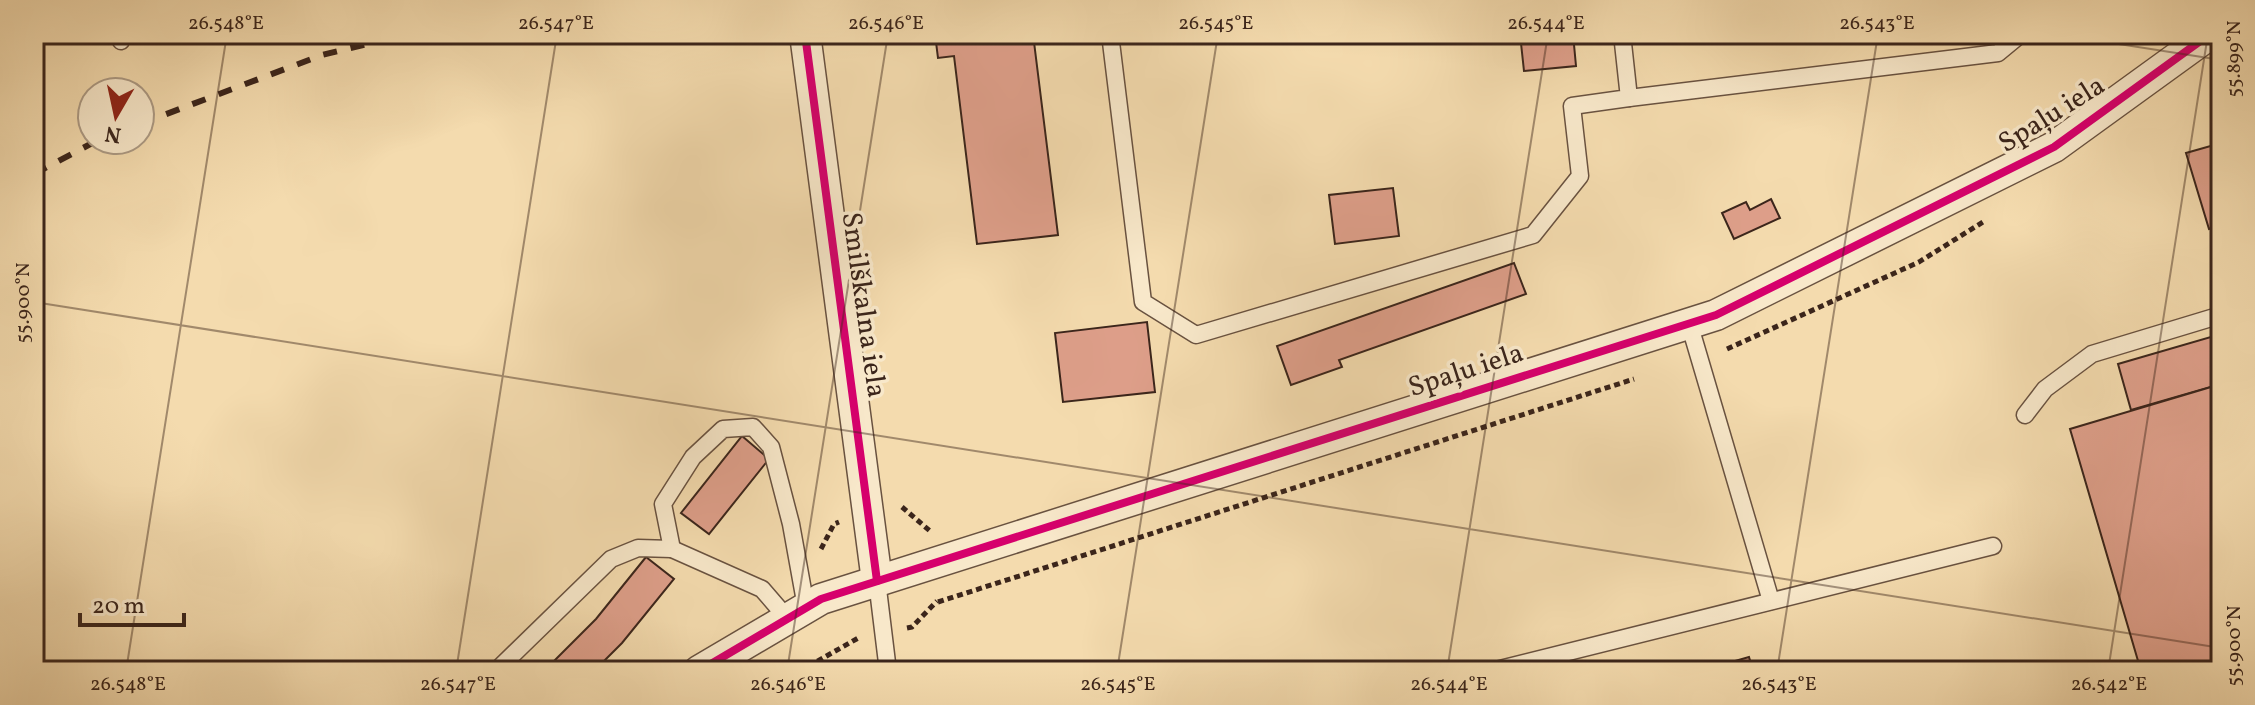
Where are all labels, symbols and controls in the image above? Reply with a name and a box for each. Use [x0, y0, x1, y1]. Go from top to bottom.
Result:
text: 26.548°E [188, 10, 264, 38]
text: 26.547°E [518, 10, 594, 38]
text: 26.546°E [848, 10, 924, 38]
text: 26.545°E [1178, 10, 1254, 38]
text: 26.544°E [1507, 10, 1585, 38]
text: 26.543°E [1839, 10, 1915, 38]
text: 55.899°N [2221, 20, 2249, 98]
street label: Spaļu iela [1991, 67, 2113, 163]
north arrow [76, 76, 156, 156]
text: N [103, 117, 124, 150]
street label: Smilškalna iela [831, 210, 895, 400]
text: 55.900°N [10, 262, 38, 344]
street label: Spaļu iela [1403, 334, 1529, 408]
scale bar [80, 577, 184, 627]
text: 20 m [92, 590, 145, 624]
text: 55.900°N [2221, 605, 2249, 687]
text: 26.548°E [90, 671, 166, 699]
text: 26.547°E [420, 671, 496, 699]
text: 26.546°E [750, 671, 826, 699]
text: 26.545°E [1080, 671, 1156, 699]
text: 26.544°E [1410, 671, 1488, 699]
text: 26.543°E [1741, 671, 1817, 699]
text: 26.542°E [2071, 671, 2147, 699]

